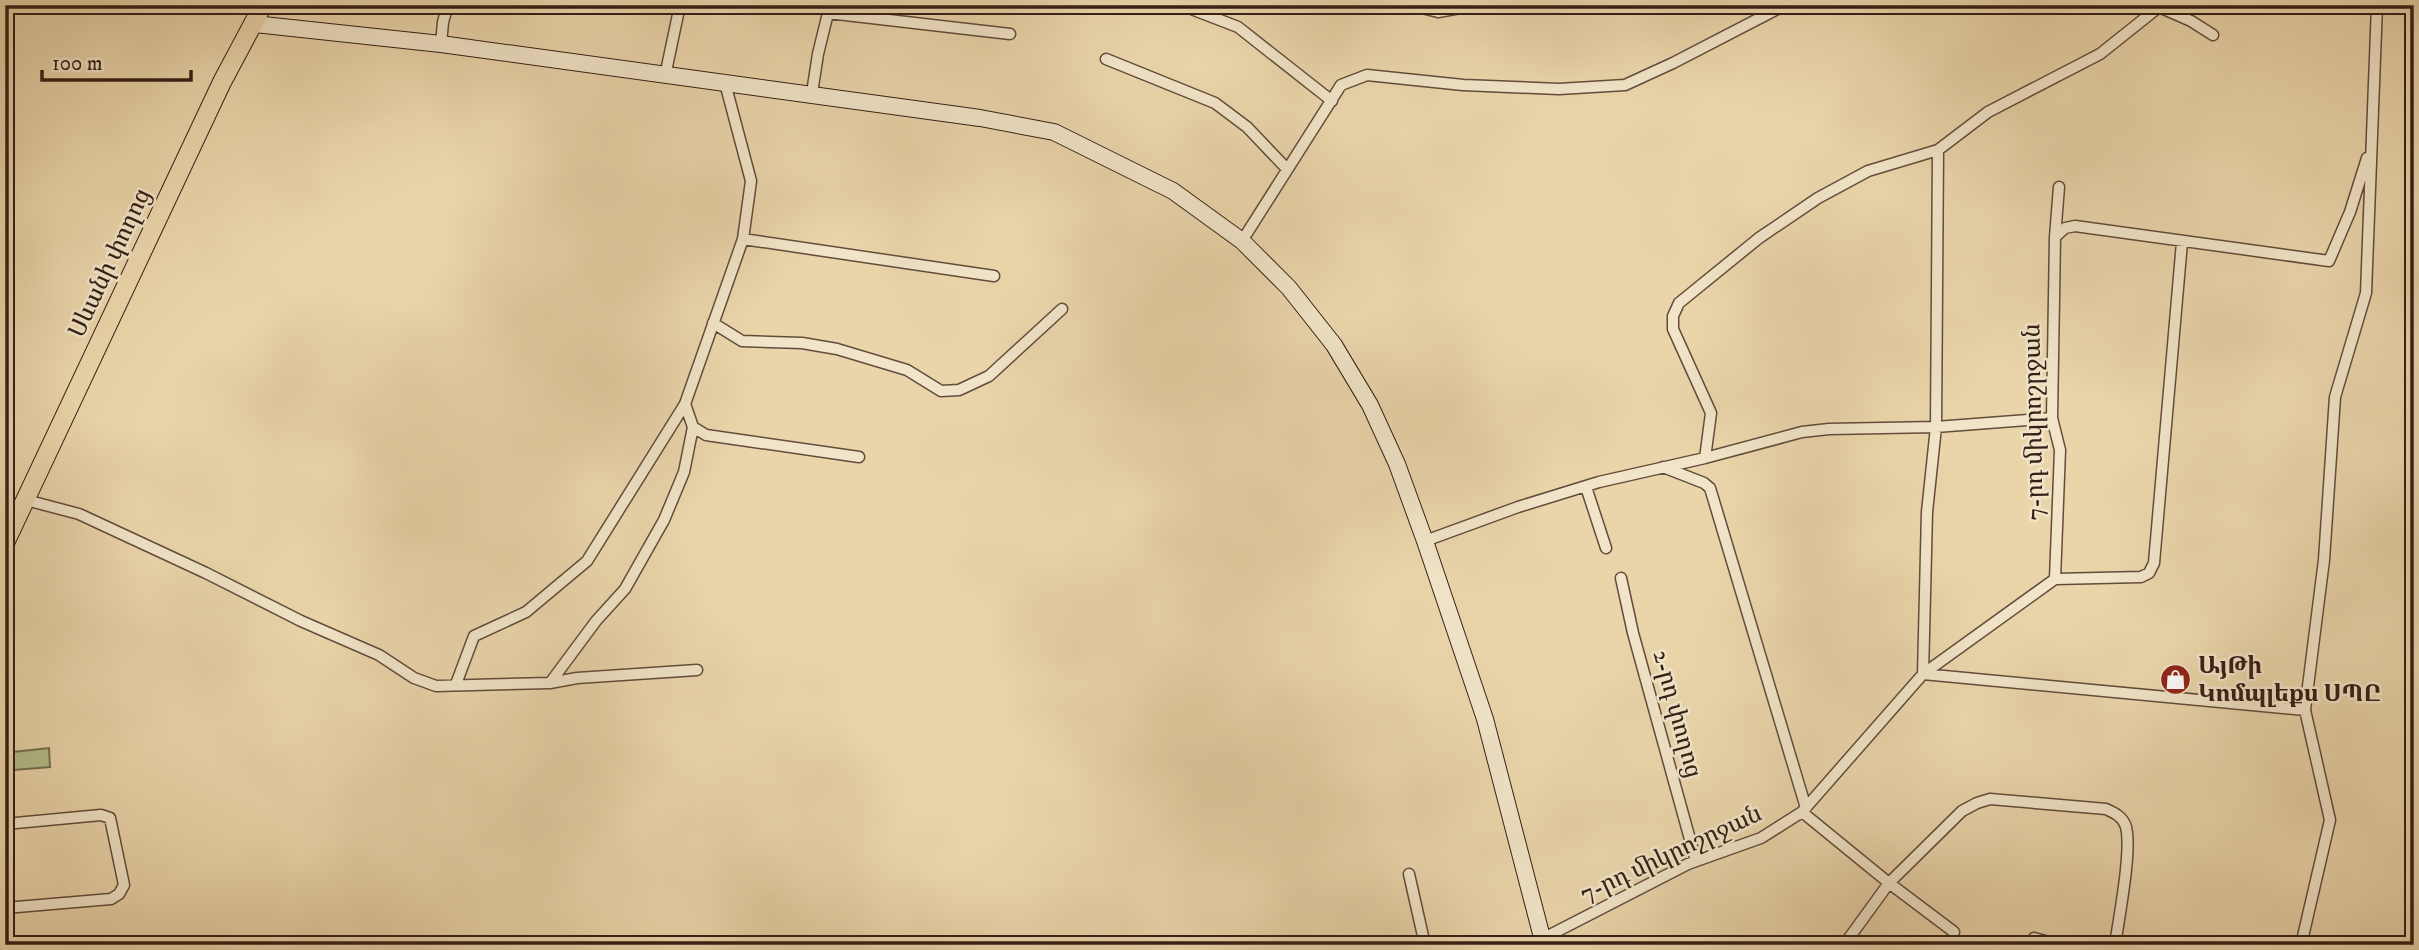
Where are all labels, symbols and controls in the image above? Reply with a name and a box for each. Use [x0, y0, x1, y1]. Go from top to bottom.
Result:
scale bar [42, 38, 191, 82]
text: 100 m [52, 51, 103, 77]
street label: Սևանի փողոց [62, 184, 158, 342]
street label: 7-րդ միկրոշրջան [2017, 323, 2051, 521]
street label: 2-րդ փողոց [1646, 647, 1708, 781]
place label: ԱյԹի Կոմպլեքս ՍՊԸ [2198, 651, 2381, 709]
shop icon: ԱյԹի Կոմպլեքս ՍՊԸ [2158, 663, 2192, 697]
street label: 7-րդ միկրոշրջան [1575, 799, 1767, 909]

